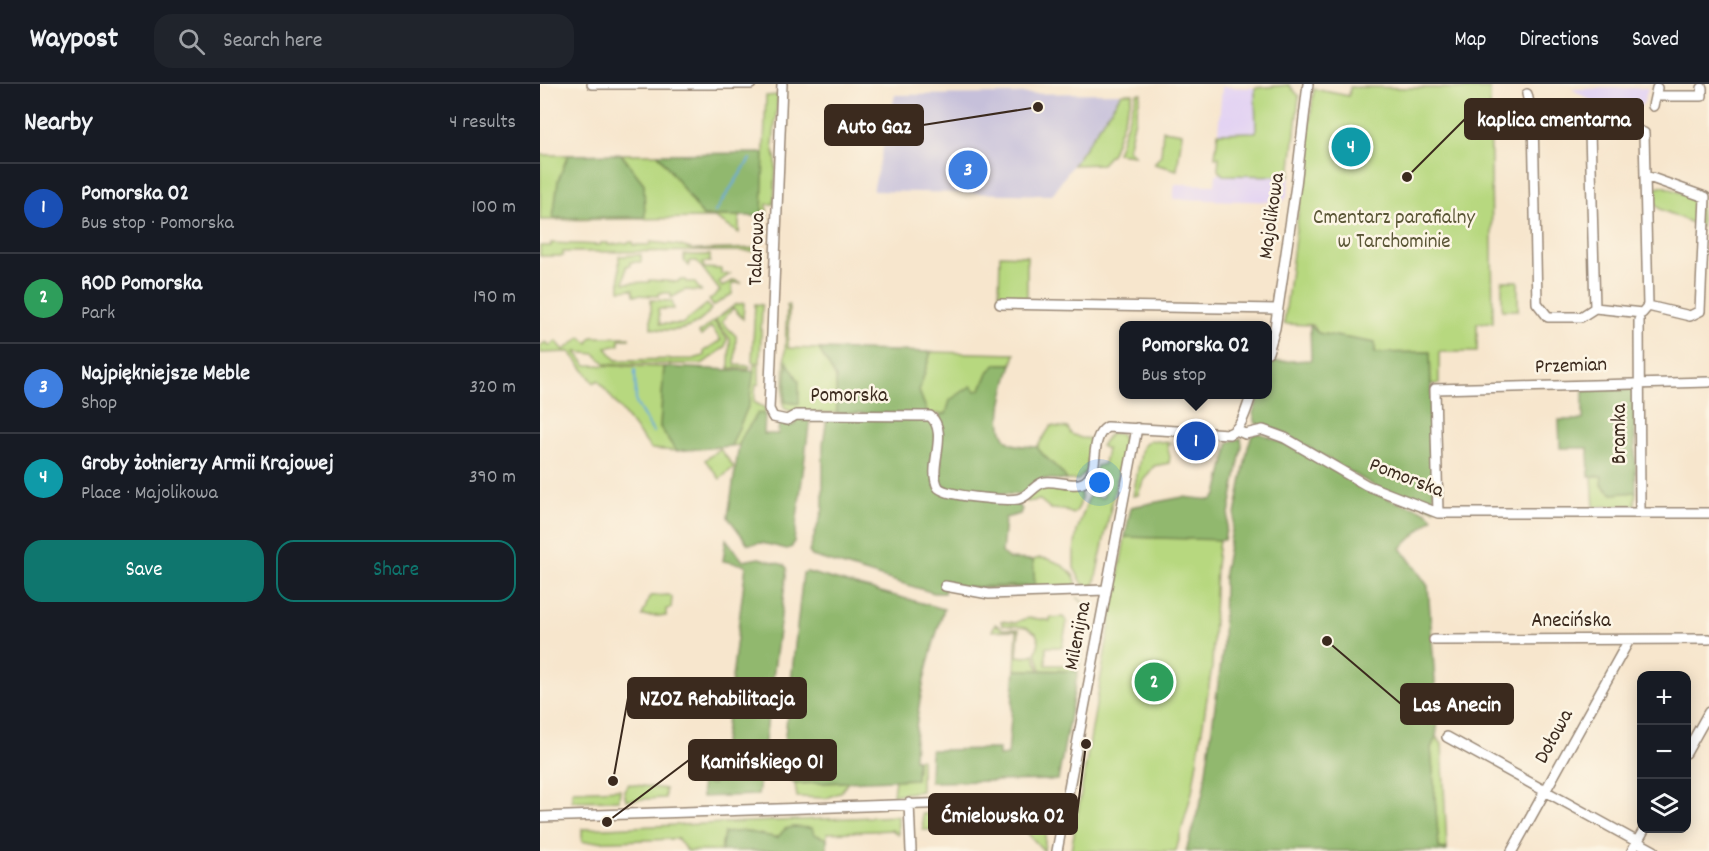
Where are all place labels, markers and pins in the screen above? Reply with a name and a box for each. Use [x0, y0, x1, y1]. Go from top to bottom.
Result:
callout: kaplica cmentarna [1465, 99, 1643, 139]
callout: Auto Gaz [825, 105, 923, 145]
pin: 4 [1332, 124, 1370, 170]
pin: 3 [948, 148, 988, 193]
pin: 1 [1176, 418, 1216, 464]
pin: 2 [1134, 660, 1174, 704]
callout: NZOZ Rehabilitacja [628, 678, 806, 718]
callout: Las Anecin [1401, 684, 1513, 724]
callout: Kamińskiego 01 [689, 740, 836, 780]
callout: Ćmielowska 02 [929, 794, 1077, 834]

